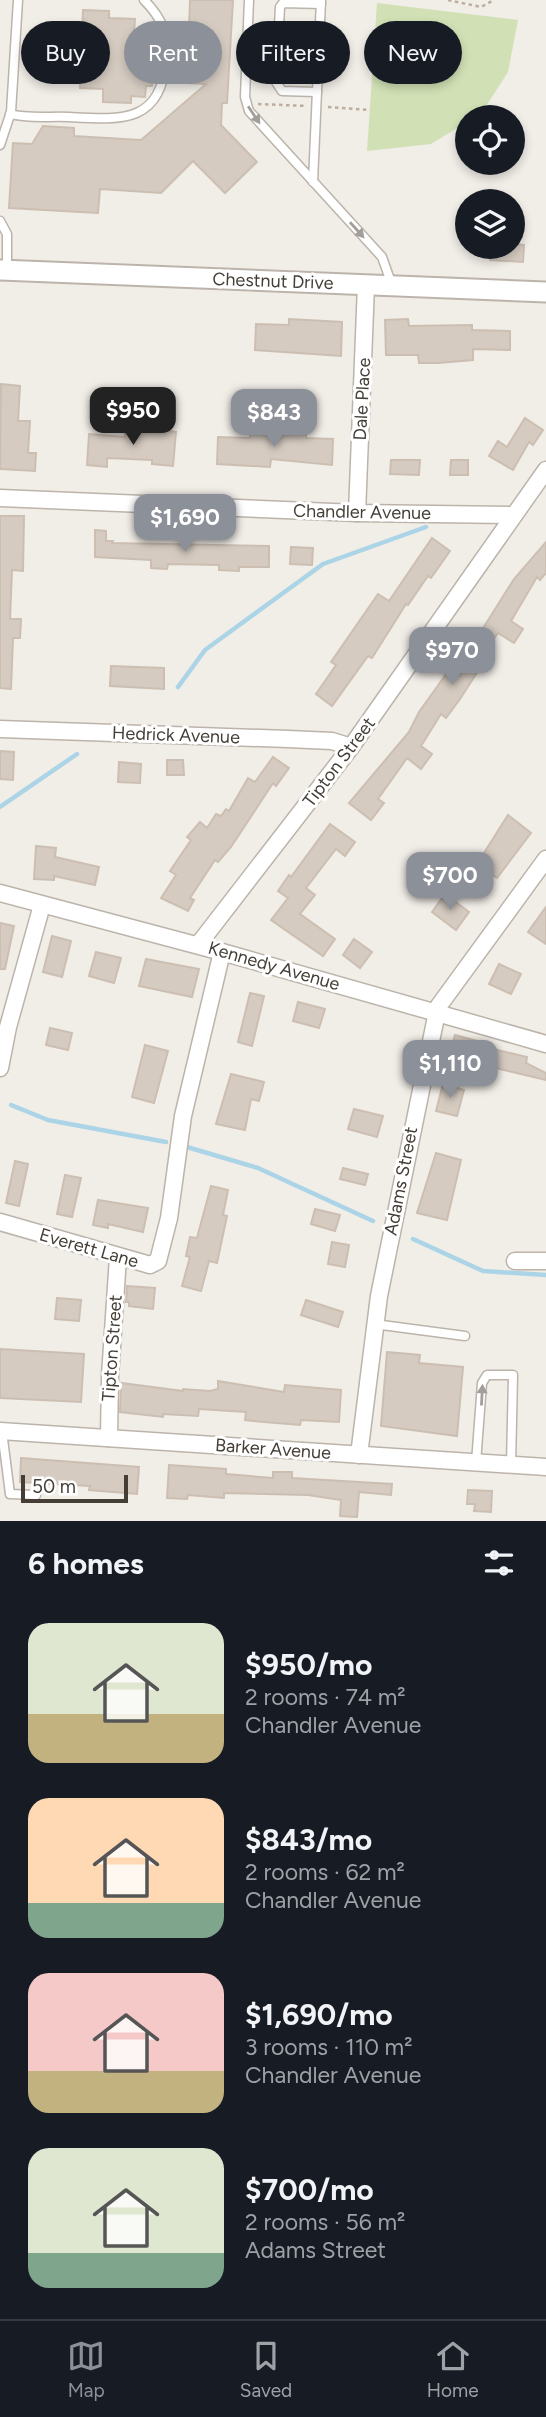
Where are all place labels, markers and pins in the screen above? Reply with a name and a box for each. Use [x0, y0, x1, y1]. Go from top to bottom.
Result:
pin: $950 [92, 388, 174, 447]
pin: $843 [233, 390, 315, 449]
pin: $1,690 [128, 494, 242, 554]
pin: $970 [411, 628, 493, 687]
pin: $700 [409, 852, 491, 912]
pin: $1,110 [393, 1040, 507, 1100]

